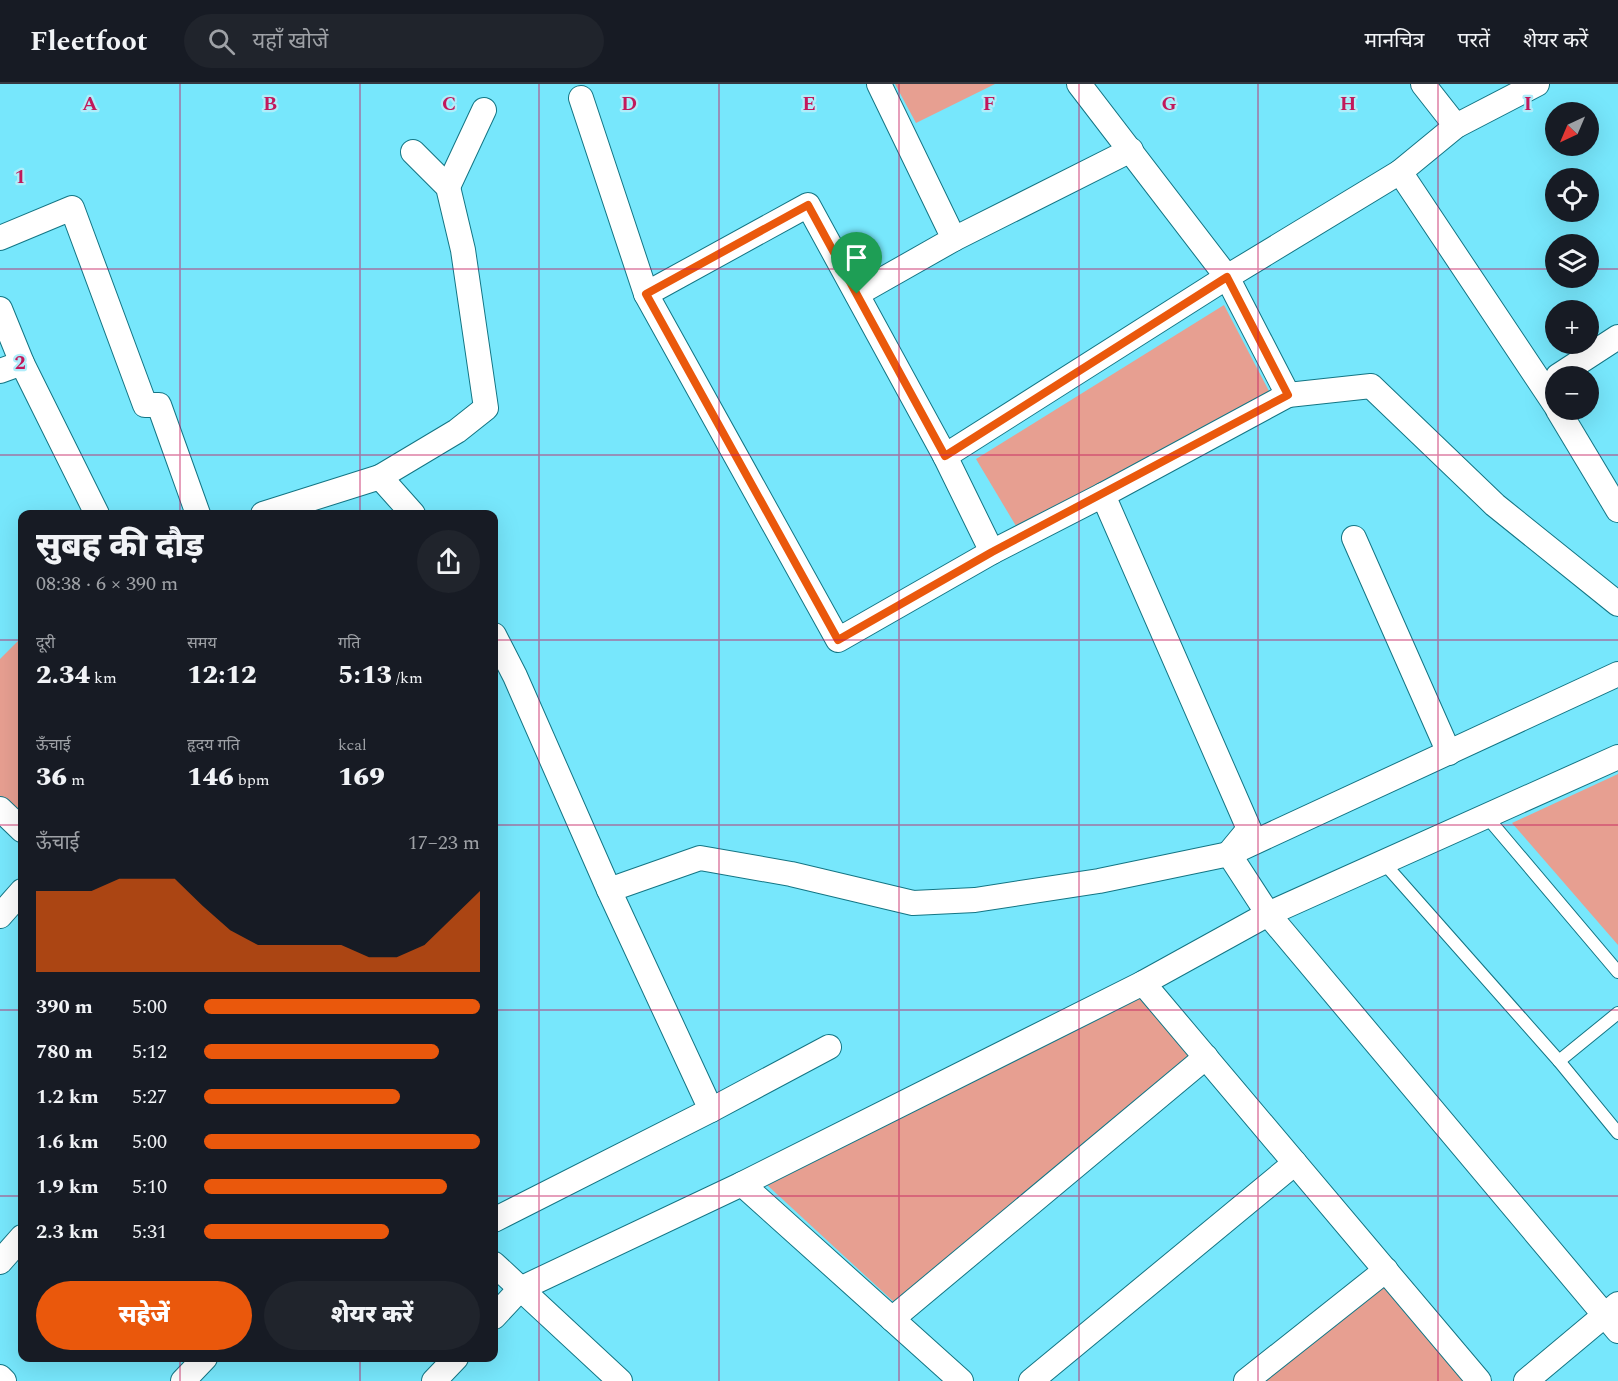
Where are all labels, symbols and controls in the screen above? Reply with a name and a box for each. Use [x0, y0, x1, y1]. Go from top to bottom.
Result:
search box [184, 14, 604, 68]
text: Fleetfoot [30, 20, 148, 63]
icon: search [205, 25, 238, 58]
text: यहाँ खोजें [253, 25, 328, 58]
text: मानचित्र [1364, 25, 1424, 57]
text: परतें [1457, 25, 1490, 57]
text: शेयर करें [1523, 25, 1588, 57]
text: A [82, 89, 98, 119]
text: B [263, 89, 277, 119]
text: C [442, 89, 456, 119]
text: D [621, 89, 637, 119]
text: E [802, 89, 816, 119]
text: F [983, 89, 995, 119]
text: G [1161, 89, 1177, 119]
text: H [1340, 89, 1356, 119]
text: I [1524, 89, 1532, 119]
north arrow [1545, 102, 1599, 156]
map controls [1545, 102, 1599, 420]
text: 1 [14, 162, 26, 192]
button: locate [1545, 168, 1599, 222]
pin [831, 232, 882, 294]
button: layers [1545, 234, 1599, 288]
icon: arrive [840, 241, 873, 274]
button: + [1545, 300, 1599, 354]
text: 2 [14, 348, 26, 378]
button: − [1545, 366, 1599, 420]
text: सुबह की दौड़ [36, 521, 204, 571]
button: share [417, 530, 480, 593]
text: 08:38 · 6 × 390 m [36, 569, 178, 599]
text: दूरी [36, 631, 55, 655]
text: समय [187, 631, 217, 655]
text: गति [338, 631, 360, 655]
text: 2.34 [36, 655, 90, 695]
text: 12:12 [187, 655, 257, 695]
text: 5:13 [338, 655, 392, 695]
text: km [90, 666, 117, 690]
text: /km [392, 666, 423, 690]
text: ऊँचाई [36, 733, 71, 757]
text: हृदय गति [187, 733, 240, 757]
text: kcal [338, 733, 367, 757]
text: 36 [36, 757, 67, 797]
text: 146 [187, 757, 234, 797]
text: 169 [338, 757, 385, 797]
text: m [67, 768, 85, 792]
text: bpm [234, 768, 270, 792]
text: ऊँचाई [36, 828, 79, 858]
text: 17–23 m [408, 828, 480, 858]
text: 390 m [36, 992, 93, 1022]
text: 5:00 [132, 992, 167, 1022]
text: 780 m [36, 1037, 93, 1067]
text: 5:12 [132, 1037, 167, 1067]
text: 1.2 km [36, 1082, 99, 1112]
text: 5:27 [132, 1082, 167, 1112]
text: 1.6 km [36, 1127, 99, 1157]
text: 5:00 [132, 1127, 167, 1157]
text: 1.9 km [36, 1172, 99, 1202]
text: 5:10 [132, 1172, 167, 1202]
text: 2.3 km [36, 1217, 99, 1247]
text: 5:31 [132, 1217, 167, 1247]
button: सहेजें [36, 1281, 252, 1350]
button: शेयर करें [264, 1281, 480, 1350]

